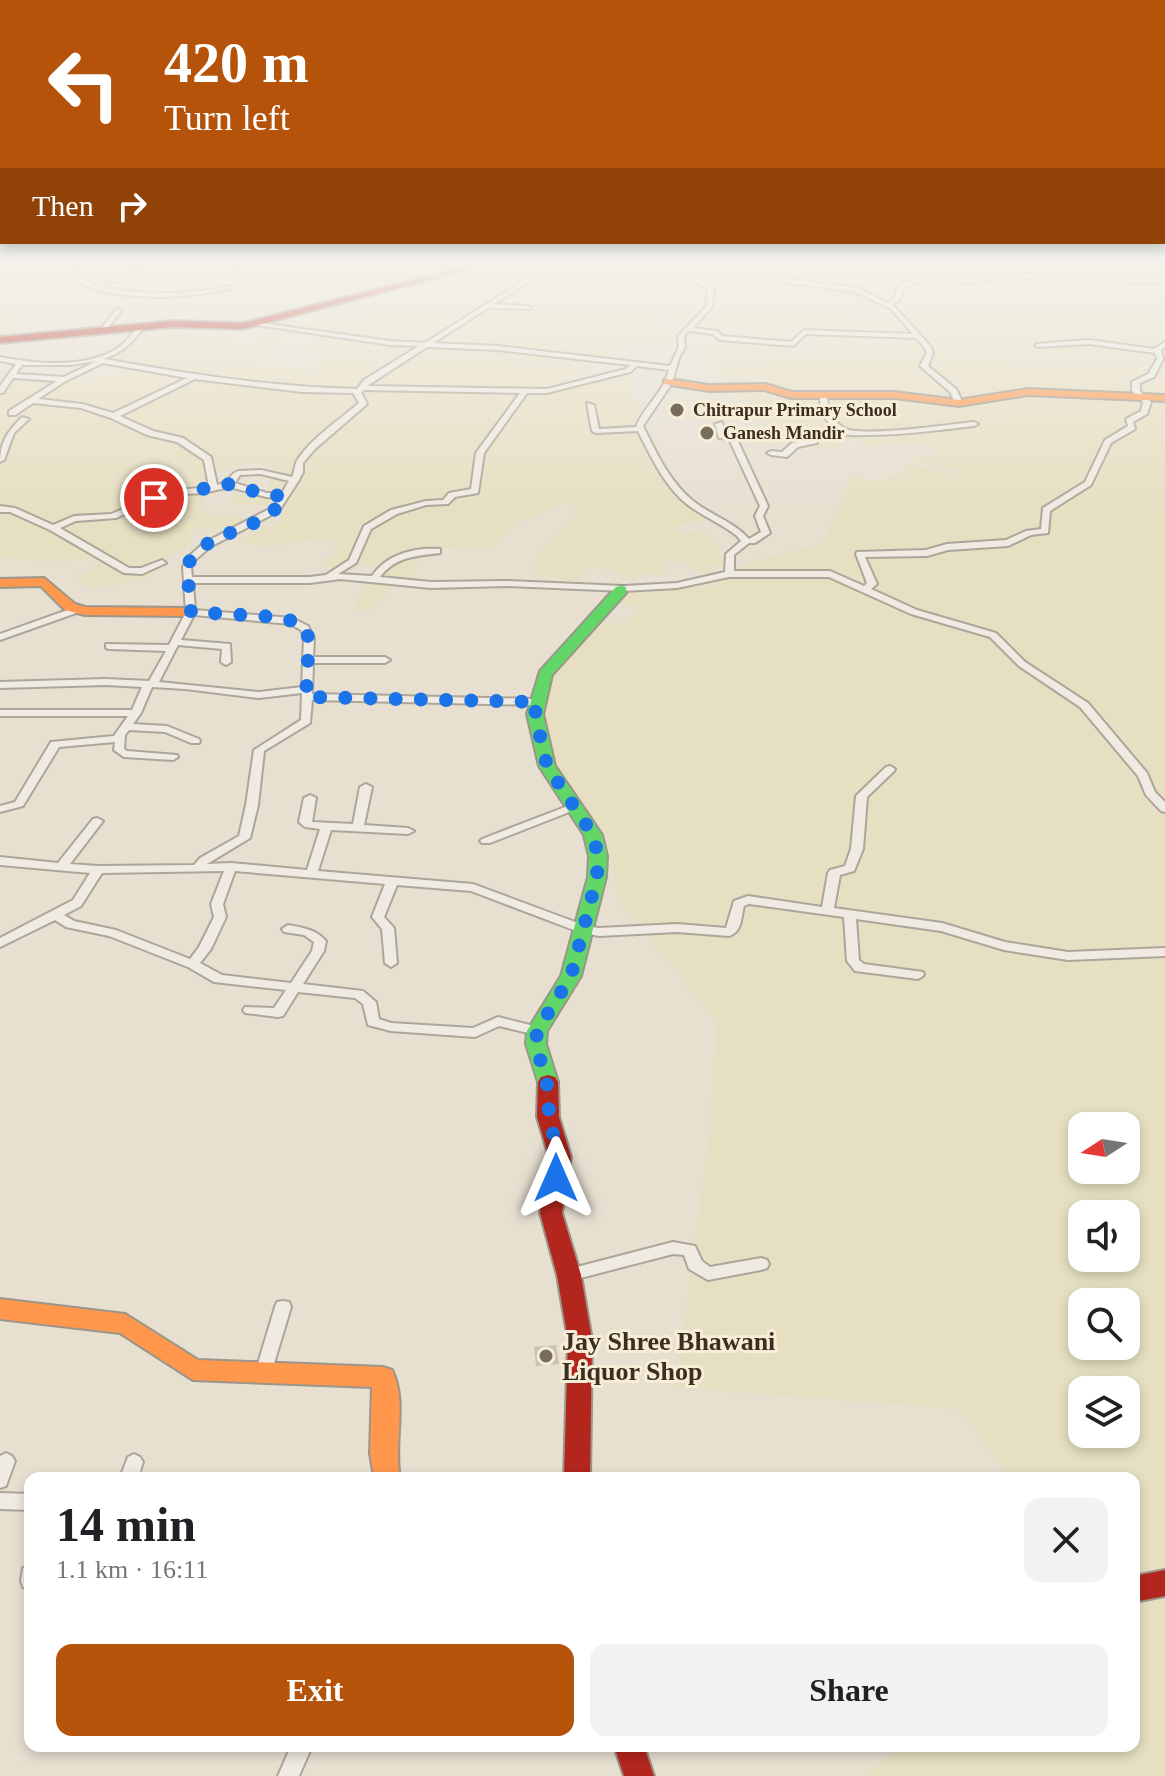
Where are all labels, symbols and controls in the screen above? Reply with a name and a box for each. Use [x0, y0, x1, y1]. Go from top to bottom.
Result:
icon: left [32, 32, 136, 136]
text: 420 m [164, 32, 309, 94]
text: Turn left [164, 98, 290, 138]
icon: right [110, 184, 154, 228]
text: Then [32, 189, 94, 222]
place label: Chitrapur Primary School [693, 400, 897, 420]
marker: Chitrapur Primary School [668, 401, 686, 419]
place label: Ganesh Mandir [723, 423, 845, 443]
marker: Ganesh Mandir [698, 424, 716, 442]
pin [120, 464, 188, 532]
icon: arrive [132, 476, 176, 520]
north arrow [1068, 1112, 1140, 1184]
map controls [1068, 1112, 1140, 1448]
position arrow [514, 1136, 598, 1220]
button: sound [1068, 1200, 1140, 1272]
button: search [1068, 1288, 1140, 1360]
place label: Jay Shree Bhawani Liquor Shop [562, 1327, 775, 1386]
marker: Jay Shree Bhawani Liquor Shop [537, 1347, 555, 1365]
button: layers [1068, 1376, 1140, 1448]
text: 14 min [56, 1498, 196, 1551]
button: close [1024, 1498, 1108, 1582]
text: 1.1 km · 16:11 [56, 1555, 208, 1584]
button: Exit [56, 1644, 574, 1736]
button: Share [590, 1644, 1108, 1736]

